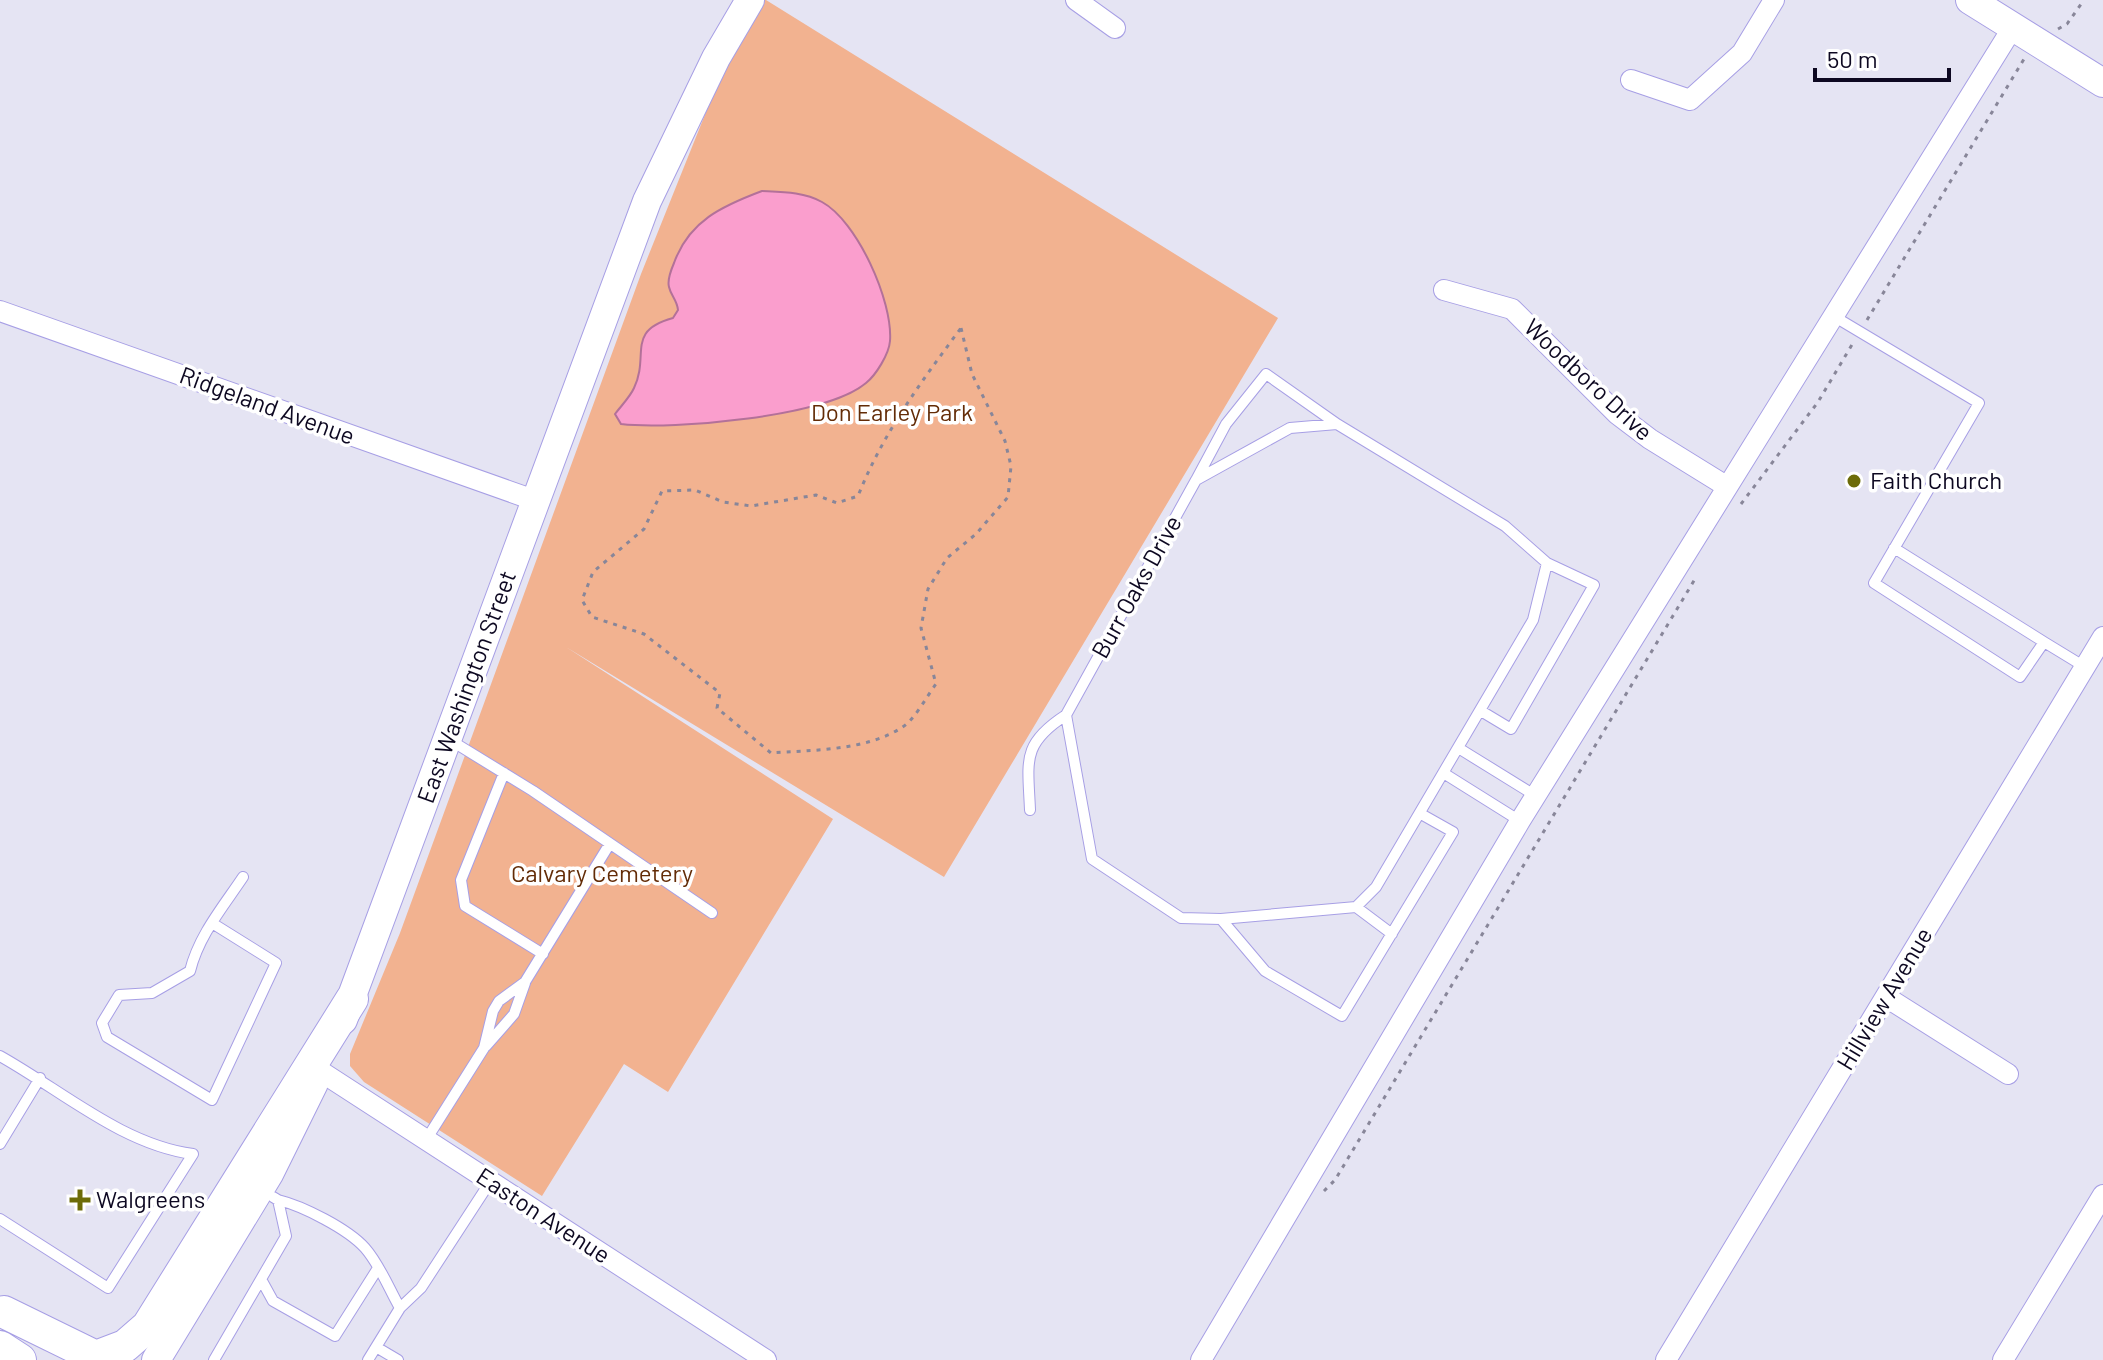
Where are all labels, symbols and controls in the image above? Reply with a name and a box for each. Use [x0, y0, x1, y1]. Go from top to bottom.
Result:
scale bar [1815, 32, 1949, 82]
text: 50 m [1827, 44, 1878, 73]
street label: Woodboro Drive [1519, 312, 1659, 446]
street label: Ridgeland Avenue [176, 359, 359, 450]
park label: Don Earley Park [811, 397, 973, 426]
place label: Faith Church [1870, 465, 2002, 494]
marker: Faith Church [1845, 472, 1863, 490]
street label: Burr Oaks Drive [1085, 510, 1187, 663]
street label: East Washington Street [410, 566, 521, 807]
park label: Calvary Cemetery [511, 858, 693, 887]
street label: Hillview Avenue [1830, 922, 1938, 1075]
street label: Easton Avenue [471, 1161, 616, 1269]
place label: Walgreens [96, 1184, 205, 1213]
marker: Walgreens [71, 1191, 89, 1209]

